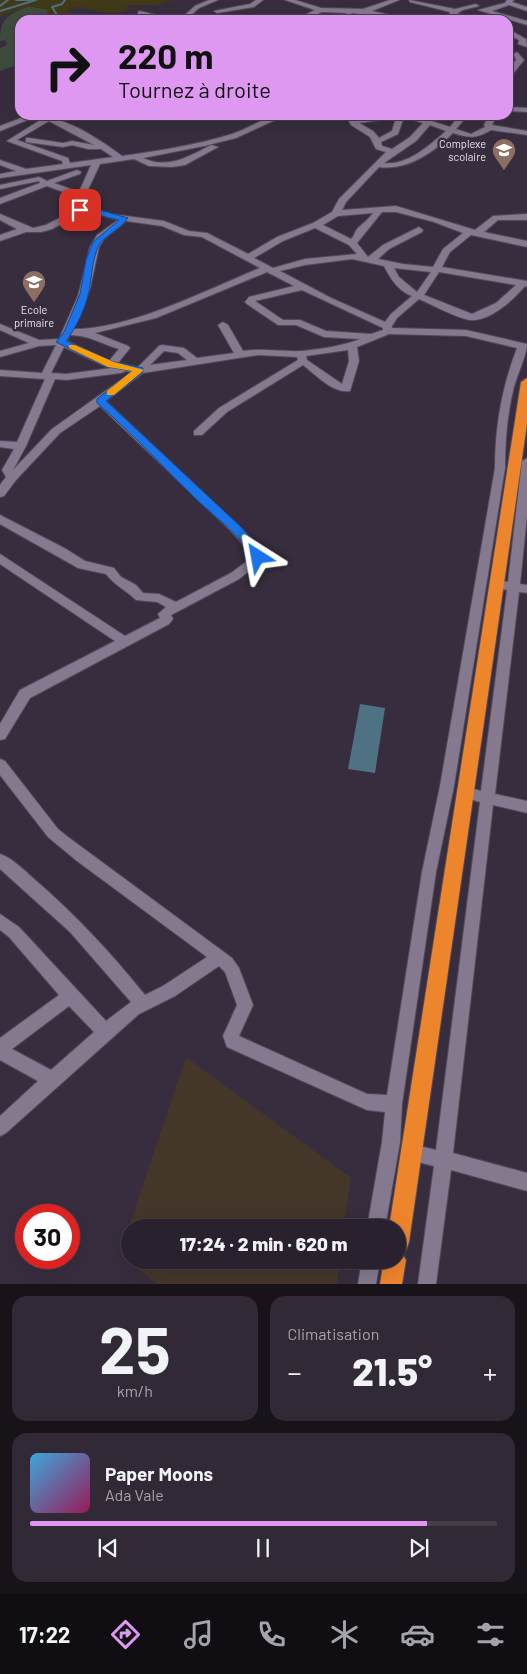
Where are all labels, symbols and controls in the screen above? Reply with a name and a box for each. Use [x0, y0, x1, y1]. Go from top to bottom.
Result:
text: 220 m [118, 34, 213, 76]
icon: right [35, 35, 100, 100]
text: Tournez à droite [118, 76, 271, 102]
place label: Complexe scolaire [439, 137, 486, 163]
school or university icon: Complexe scolaire [491, 137, 517, 171]
pin [59, 189, 101, 231]
icon: arrive [66, 196, 94, 224]
school or university icon: Ecole primaire [21, 269, 47, 303]
place label: Ecole primaire [14, 303, 54, 329]
position arrow [231, 530, 283, 582]
speed limit sign: 30 [15, 1204, 80, 1269]
text: 17:24 · 2 min · 620 m [179, 1232, 348, 1255]
text: 25 [99, 1309, 170, 1387]
text: Climatisation [288, 1324, 379, 1343]
text: 21.5° [352, 1348, 432, 1394]
text: − [288, 1355, 302, 1389]
text: + [483, 1355, 497, 1389]
text: km/h [117, 1381, 153, 1400]
text: Paper Moons [105, 1462, 213, 1485]
text: Ada Vale [105, 1485, 164, 1504]
icon: previous [94, 1534, 122, 1562]
icon: pause [249, 1534, 277, 1562]
icon: next [405, 1534, 433, 1562]
icon: directions [108, 1617, 143, 1652]
icon: music [181, 1617, 216, 1652]
icon: phone [254, 1617, 289, 1652]
icon: climate [327, 1617, 362, 1652]
icon: car [400, 1617, 435, 1652]
icon: filters [473, 1617, 508, 1652]
text: 17:22 [19, 1621, 70, 1647]

